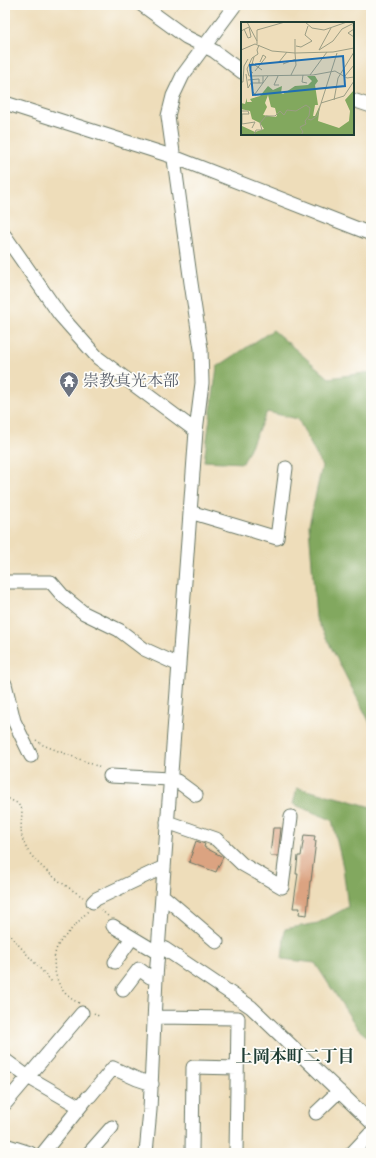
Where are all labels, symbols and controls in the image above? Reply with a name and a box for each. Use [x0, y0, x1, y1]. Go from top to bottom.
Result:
inset map [241, 22, 354, 135]
temple icon: 崇教真光本部 [58, 370, 80, 398]
place label: 崇教真光本部 [83, 371, 179, 391]
district label: 上岡本町二丁目 [236, 1046, 355, 1068]

